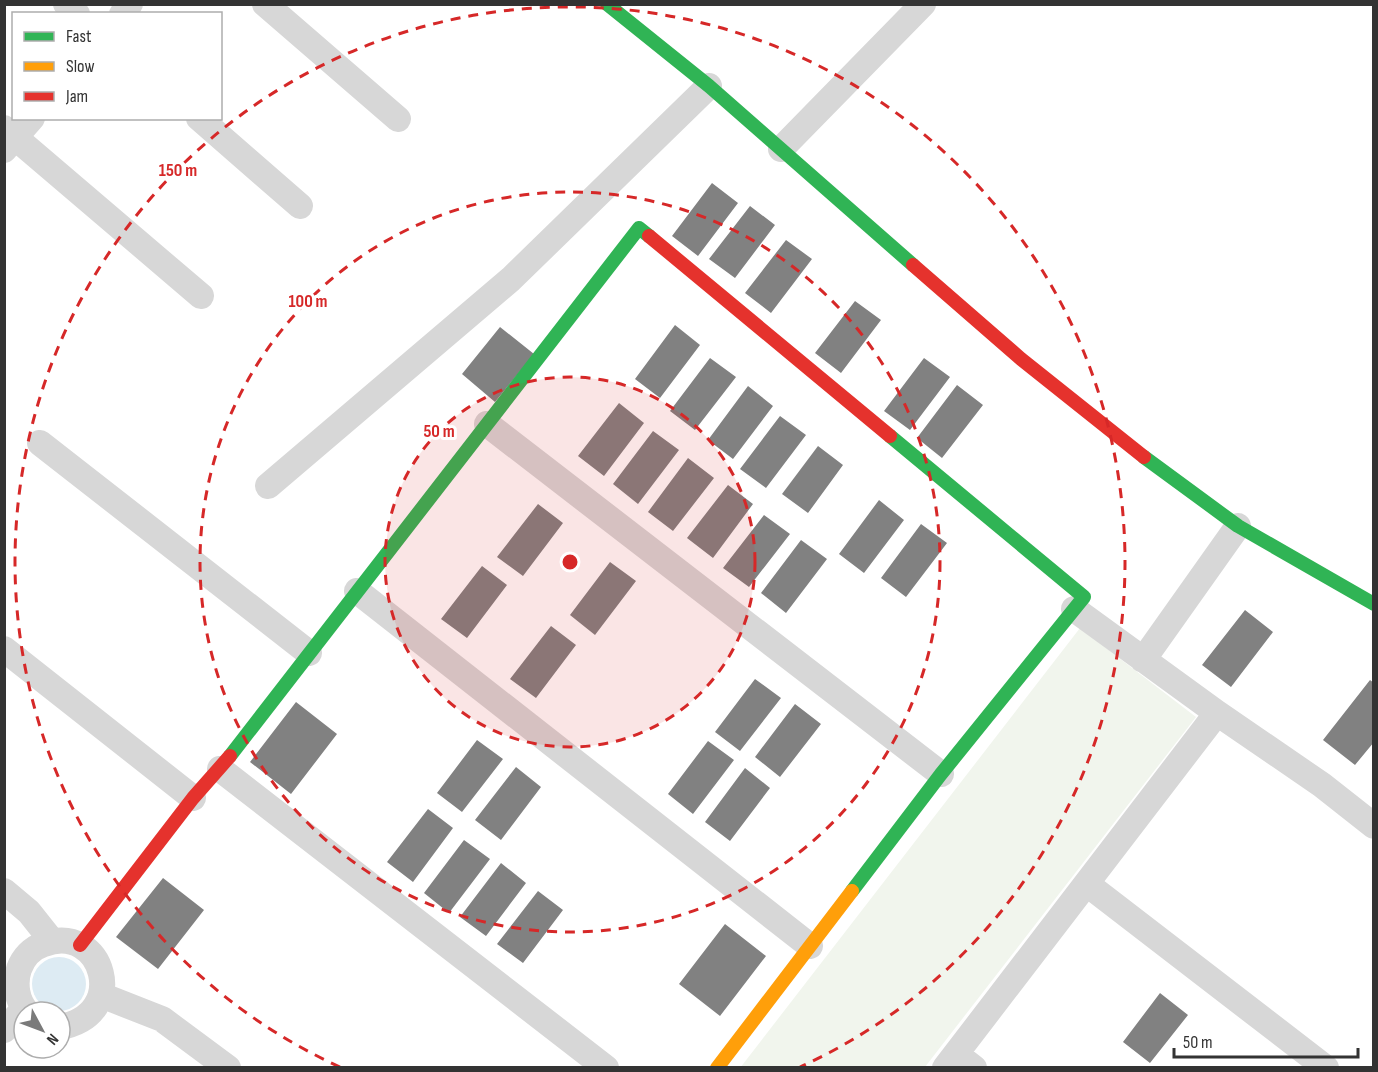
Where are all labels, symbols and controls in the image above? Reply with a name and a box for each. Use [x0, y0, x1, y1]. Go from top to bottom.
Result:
legend [12, 12, 222, 120]
text: Fast [66, 26, 92, 47]
text: Slow [66, 56, 95, 77]
text: Jam [65, 86, 88, 107]
text: 150 m [159, 160, 197, 181]
text: 100 m [289, 291, 328, 312]
text: 50 m [423, 421, 455, 442]
centre of rings [560, 552, 580, 572]
north arrow [12, 1000, 72, 1060]
scale bar [1174, 1021, 1358, 1059]
text: N [42, 1029, 62, 1048]
text: 50 m [1183, 1032, 1213, 1053]

